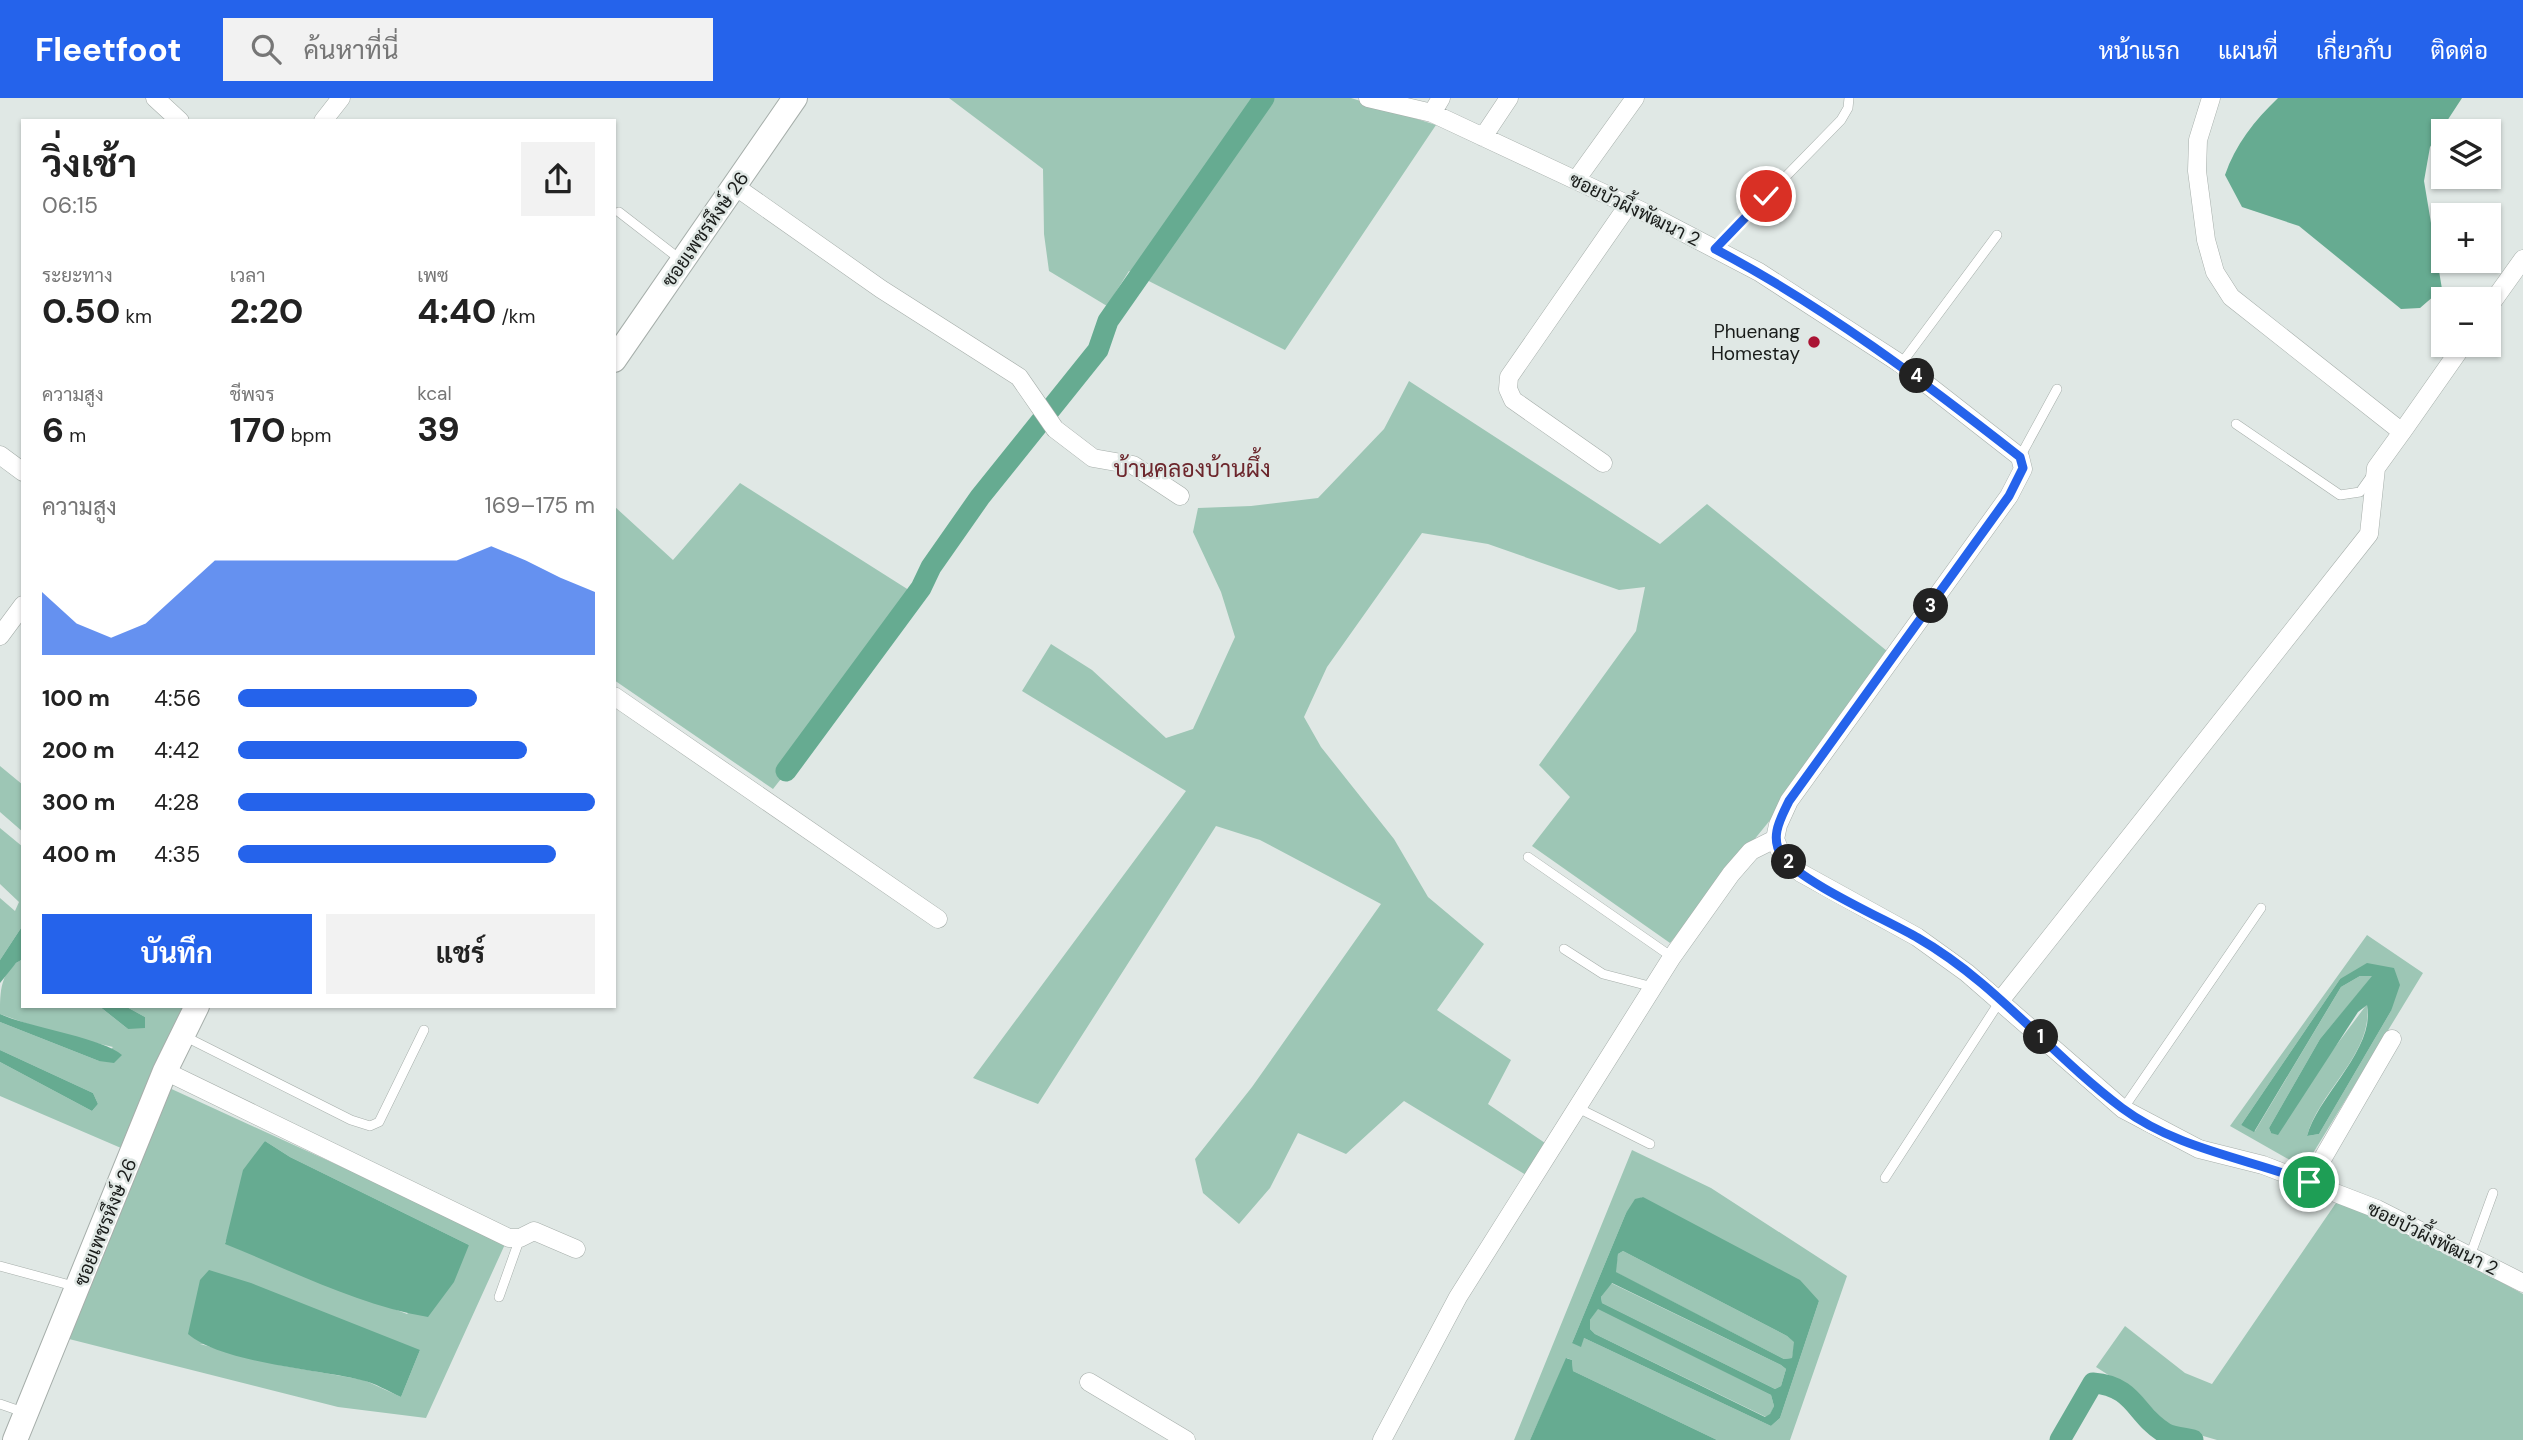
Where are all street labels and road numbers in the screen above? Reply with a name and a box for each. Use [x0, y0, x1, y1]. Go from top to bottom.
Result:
street label: ซอยบัวผึ้งพัฒนา 2 [1565, 162, 1707, 252]
street label: ซอยเพชรหึงษ์ 26 [656, 167, 755, 292]
street label: ซอยเพชรหึงษ์ 26 [68, 1155, 142, 1290]
street label: ซอยบัวผึ้งพัฒนา 2 [2363, 1191, 2505, 1281]

